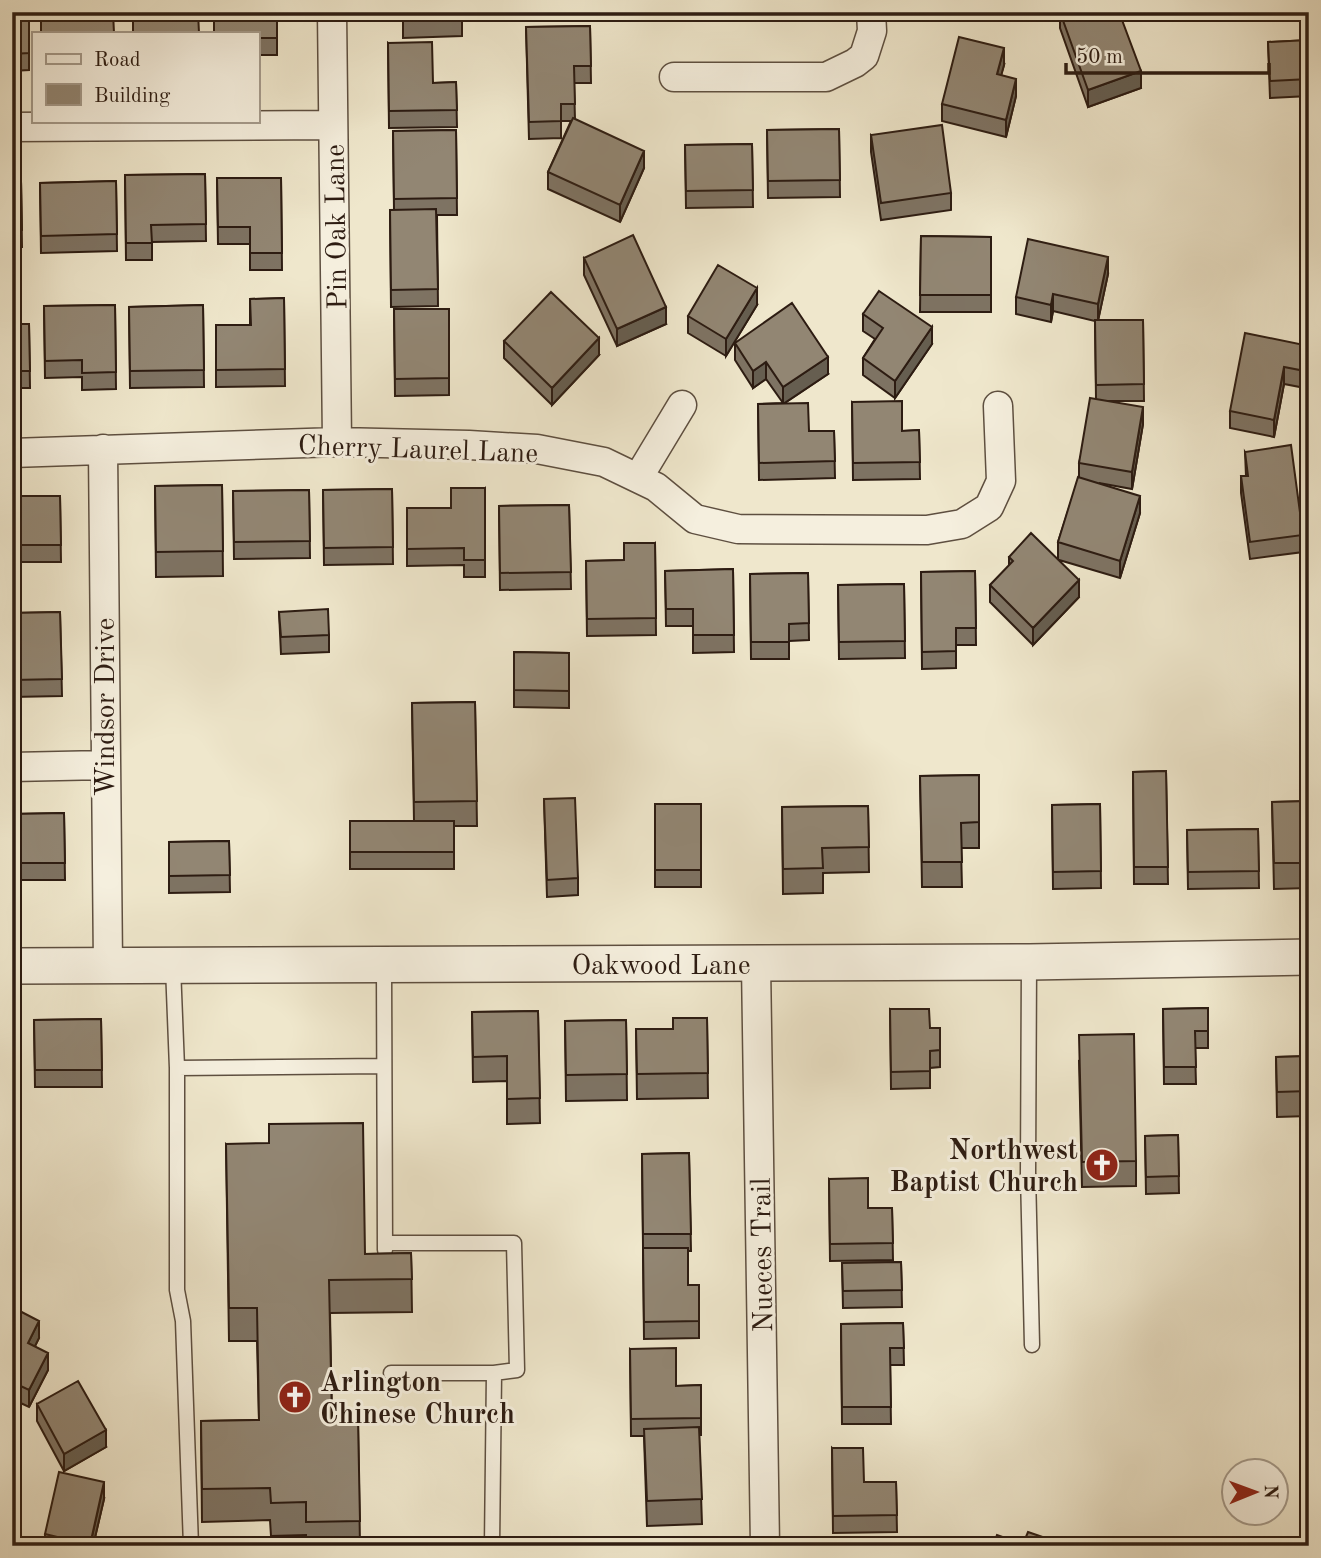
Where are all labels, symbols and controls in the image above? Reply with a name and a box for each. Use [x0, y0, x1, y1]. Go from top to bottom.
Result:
legend [32, 32, 259, 122]
scale bar [1066, 32, 1268, 76]
text: 50 m [1076, 47, 1123, 68]
text: Road [94, 50, 141, 71]
text: Building [94, 86, 171, 107]
street label: Pin Oak Lane [323, 144, 353, 310]
street label: Cherry Laurel Lane [297, 433, 539, 469]
street label: Windsor Drive [93, 618, 121, 796]
street label: Oakwood Lane [571, 953, 751, 981]
place label: Northwest Baptist Church [890, 1138, 1078, 1198]
church icon: Northwest Baptist Church [1083, 1146, 1121, 1184]
street label: Nueces Trail [749, 1177, 779, 1333]
place label: Arlington Chinese Church [320, 1370, 515, 1430]
church icon: Arlington Chinese Church [276, 1378, 314, 1416]
north arrow [1220, 1456, 1290, 1526]
text: N [1260, 1484, 1279, 1500]

